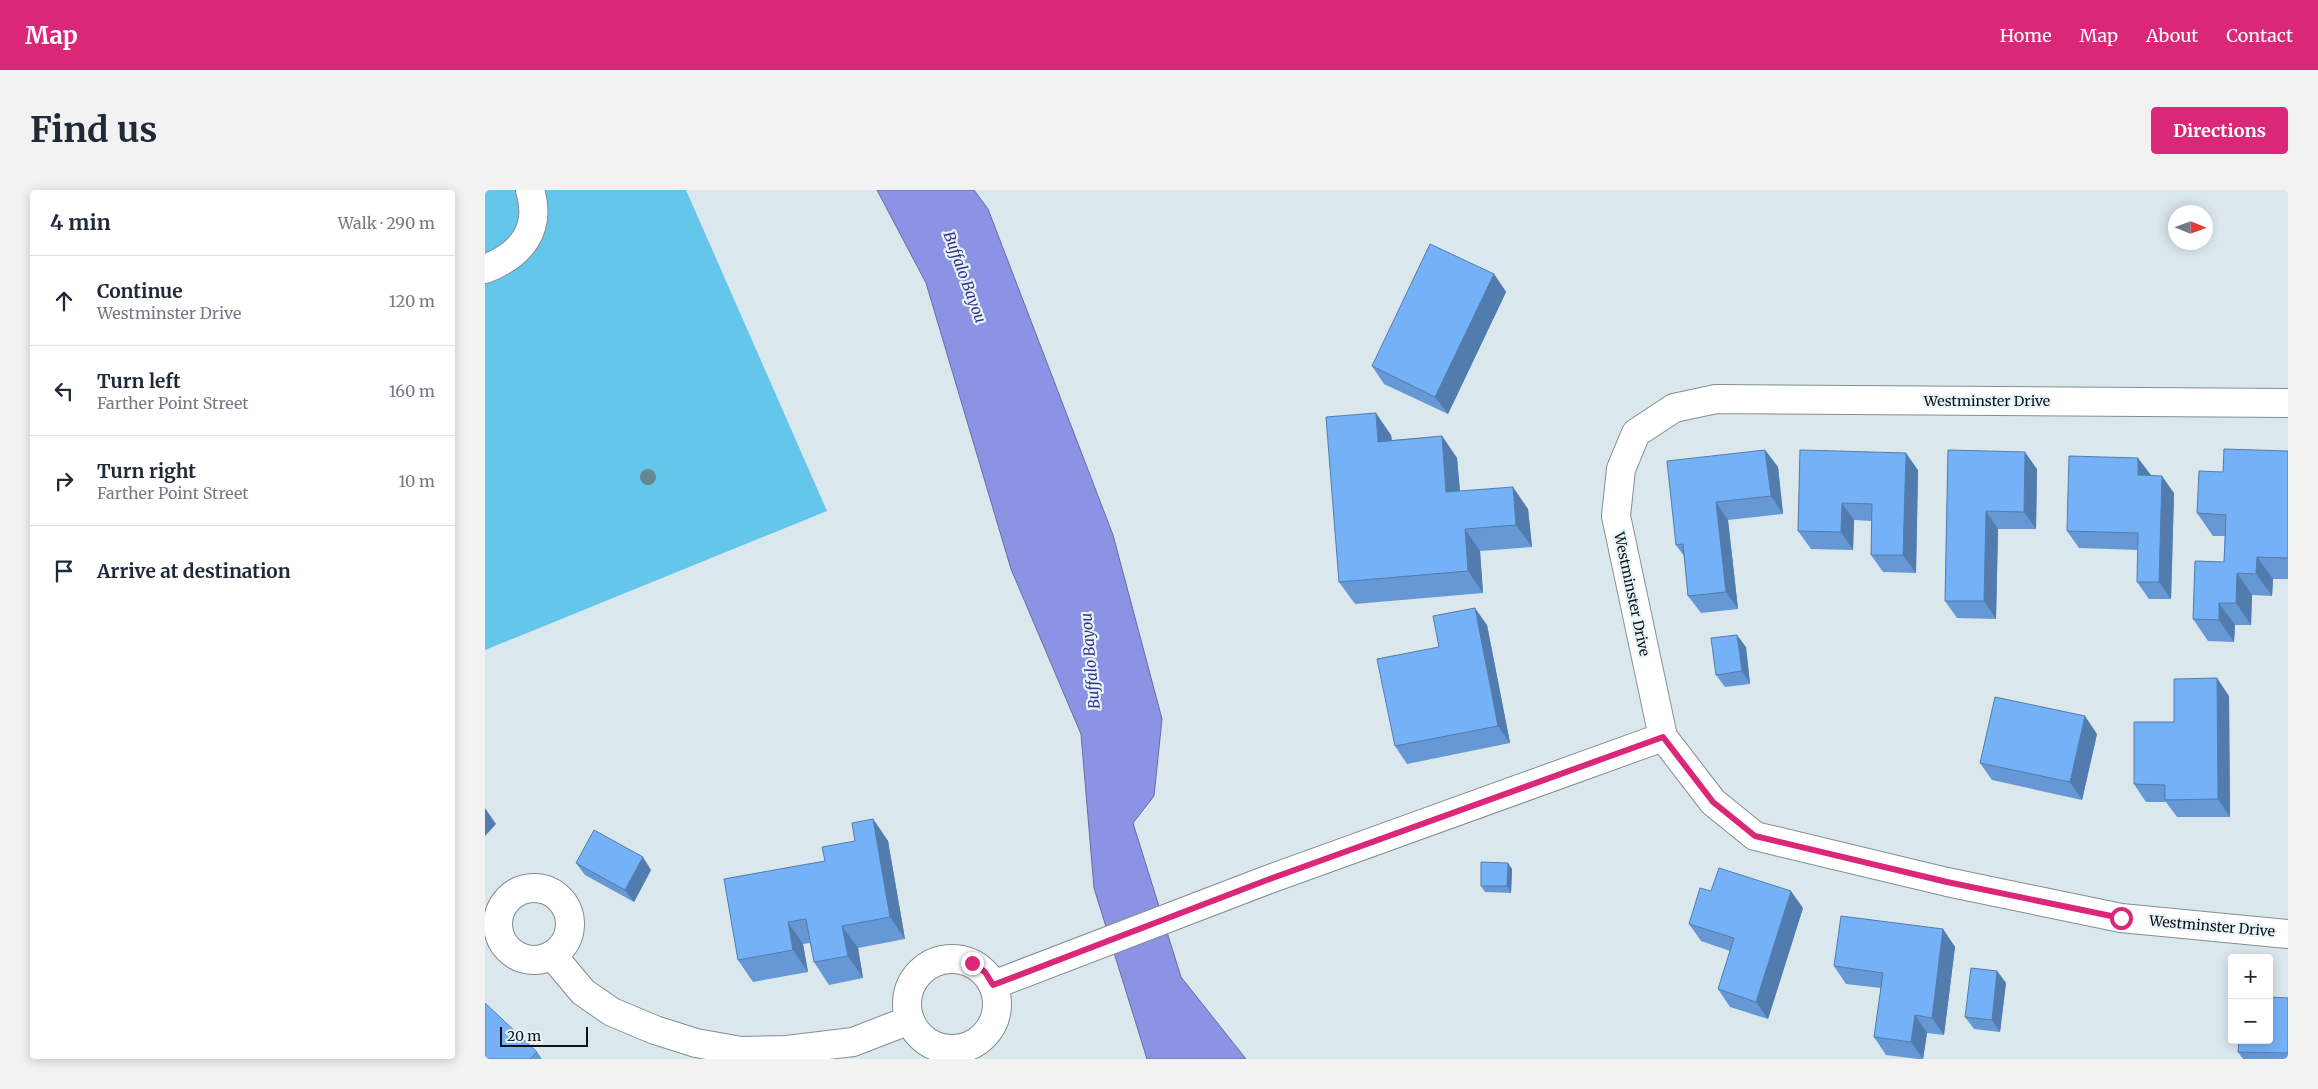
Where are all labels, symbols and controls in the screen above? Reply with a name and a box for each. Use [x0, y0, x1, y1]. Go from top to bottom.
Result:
text: Map [25, 20, 78, 51]
text: Home [2000, 24, 2052, 47]
text: Map [2080, 24, 2118, 47]
text: About [2146, 24, 2198, 47]
text: Contact [2226, 24, 2293, 47]
button: Directions [2151, 107, 2288, 154]
text: Find us [30, 108, 157, 152]
north arrow [2168, 205, 2213, 250]
text: 4 min [50, 209, 111, 236]
text: Walk · 290 m [338, 213, 435, 233]
water label: Buffalo Bayou [940, 229, 990, 326]
text: Continue [97, 279, 183, 303]
icon: ahead [50, 287, 78, 315]
text: 120 m [389, 291, 435, 311]
text: Westminster Drive [97, 303, 241, 323]
text: Turn left [97, 369, 181, 393]
icon: left [50, 377, 78, 405]
text: 160 m [389, 381, 435, 401]
street label: Westminster Drive [1923, 392, 2050, 410]
text: Farther Point Street [97, 393, 249, 413]
text: Turn right [97, 459, 196, 483]
icon: right [50, 467, 78, 495]
text: 10 m [398, 471, 435, 491]
text: Farther Point Street [97, 483, 249, 503]
street label: Westminster Drive [1610, 529, 1654, 658]
icon: arrive [50, 557, 78, 585]
text: Arrive at destination [97, 559, 291, 583]
water label: Buffalo Bayou [1076, 612, 1104, 710]
route start [2110, 907, 2133, 930]
street label: Westminster Drive [2147, 911, 2276, 940]
route end [961, 952, 984, 975]
map controls [2228, 954, 2273, 1044]
button: + [2228, 954, 2273, 999]
button: − [2228, 999, 2273, 1044]
scale bar [500, 1024, 587, 1047]
text: 20 m [507, 1027, 541, 1045]

